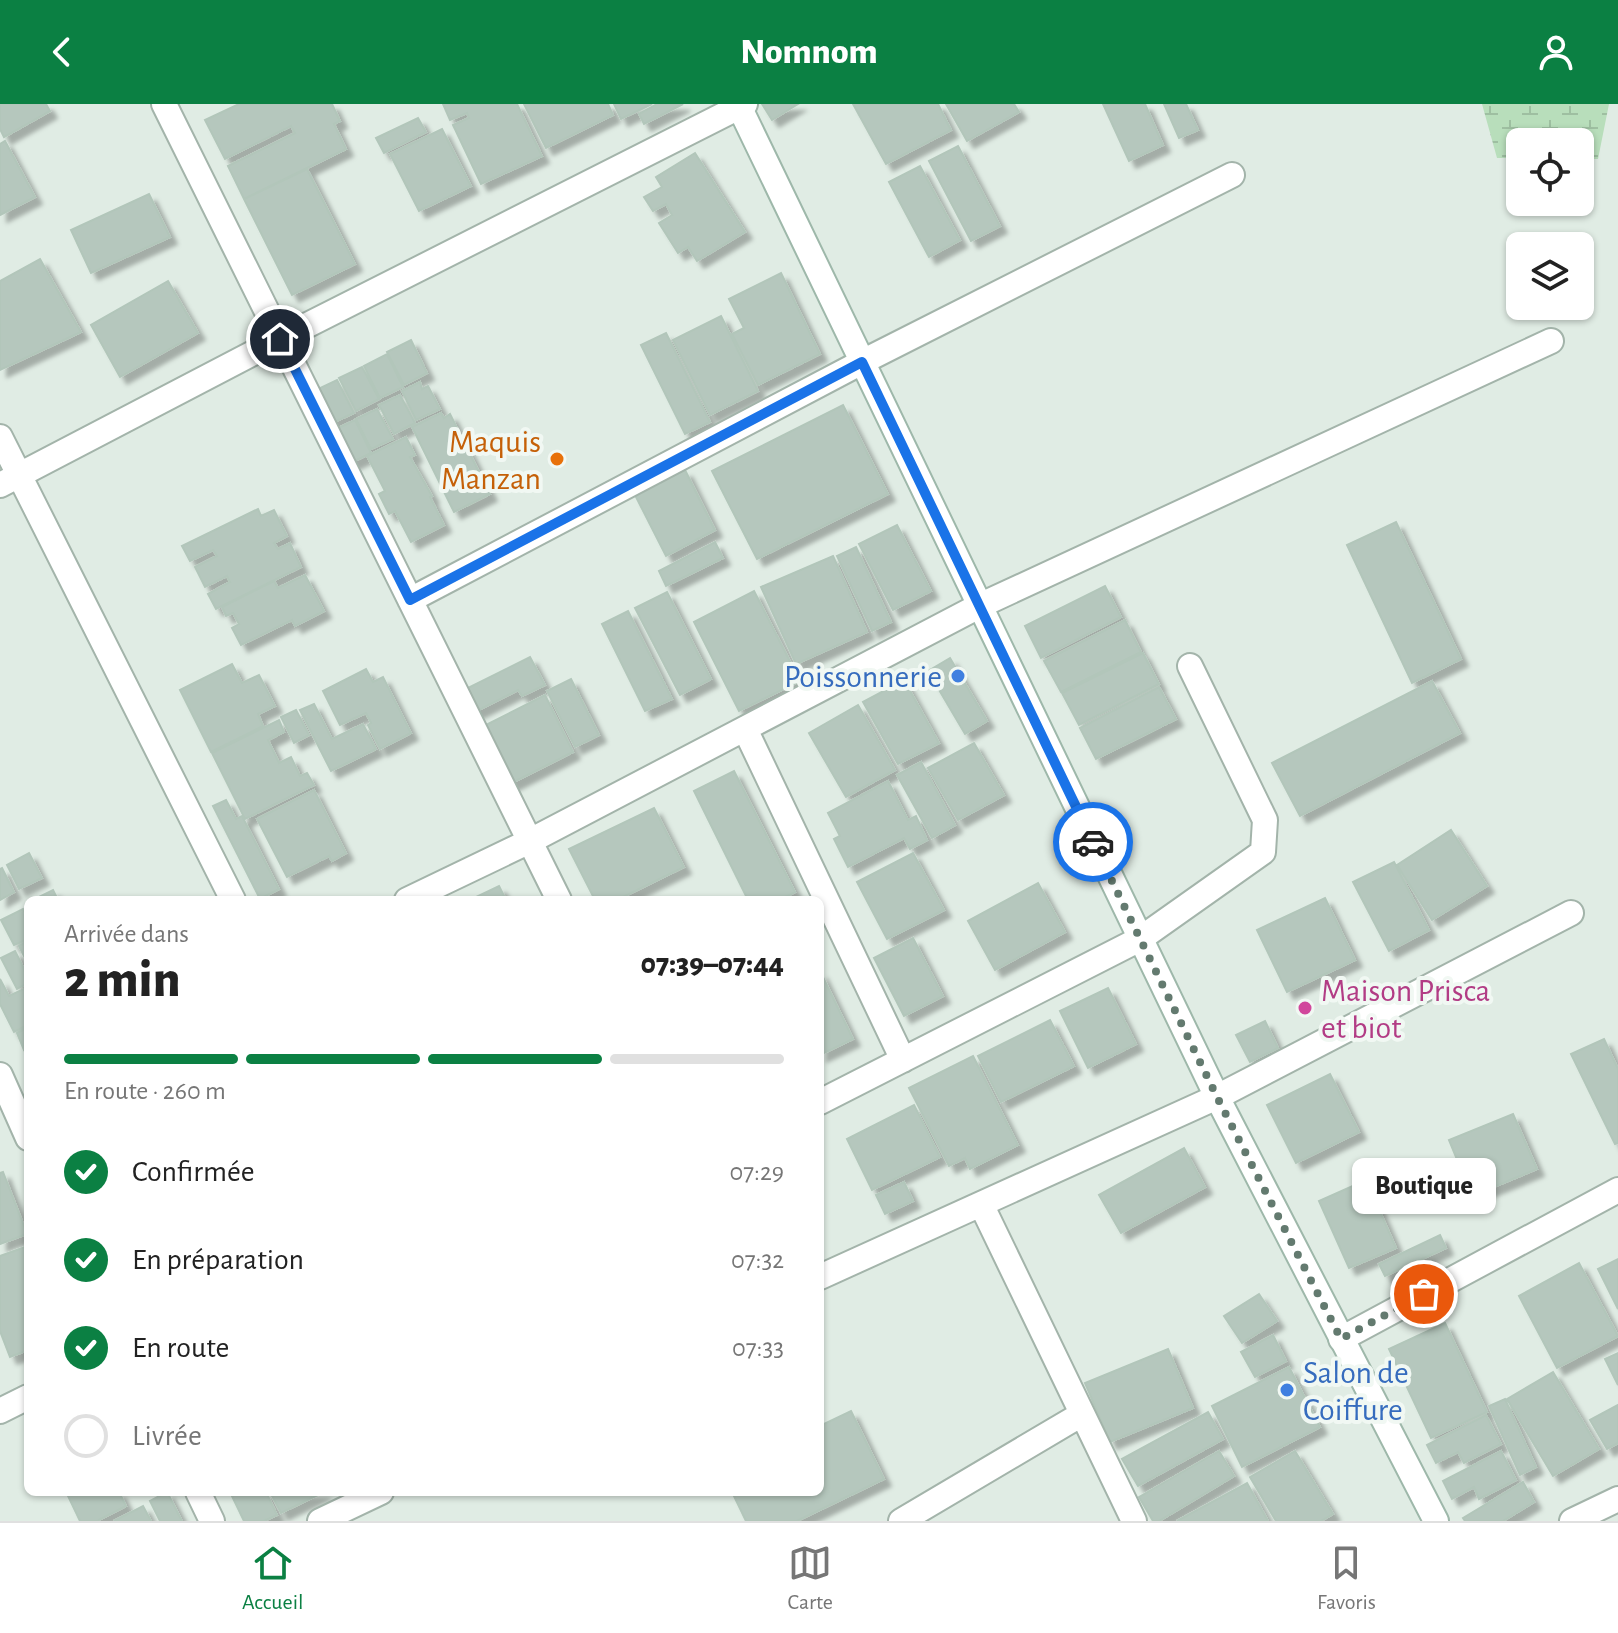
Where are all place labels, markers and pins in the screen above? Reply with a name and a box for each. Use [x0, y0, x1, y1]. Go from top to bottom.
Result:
pin [246, 305, 314, 373]
place label: Maquis Manzan [441, 426, 541, 495]
marker: Maquis Manzan [548, 450, 566, 468]
place label: Poissonnerie [784, 661, 942, 693]
marker: Poissonnerie [949, 667, 967, 685]
place label: Maison Prisca et biot [1321, 975, 1490, 1044]
marker: Maison Prisca et biot [1296, 999, 1314, 1017]
callout: Boutique [1352, 1158, 1496, 1214]
pin [1390, 1260, 1458, 1328]
place label: Salon de Coiffure [1303, 1357, 1409, 1426]
marker: Salon de Coiffure [1278, 1381, 1296, 1399]

